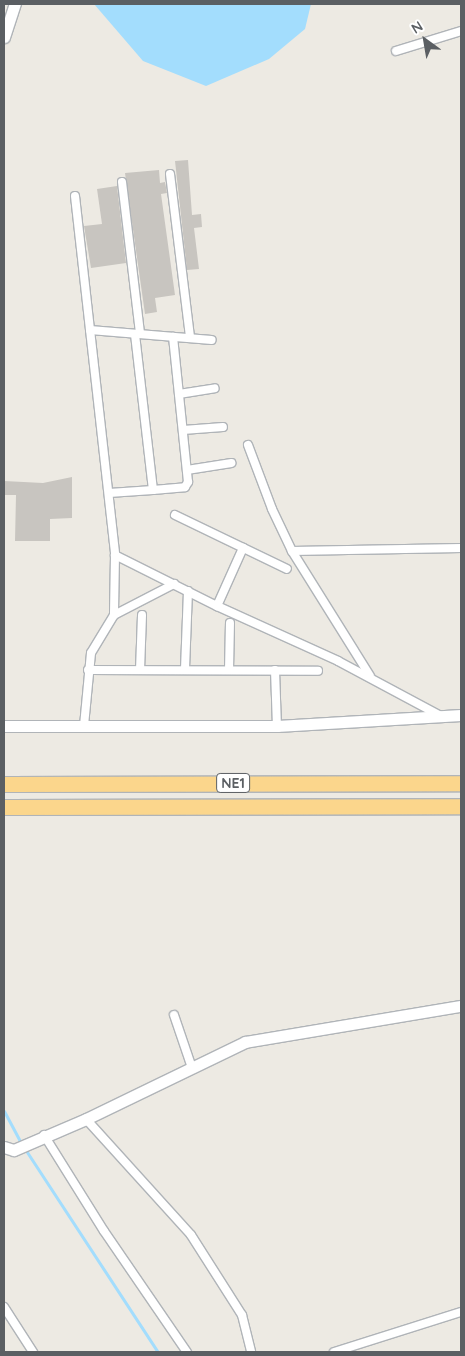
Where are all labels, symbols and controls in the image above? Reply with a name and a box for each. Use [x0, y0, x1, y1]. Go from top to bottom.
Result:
north arrow [400, 15, 450, 65]
text: N [408, 17, 426, 38]
road number: NE1 [216, 771, 250, 794]

